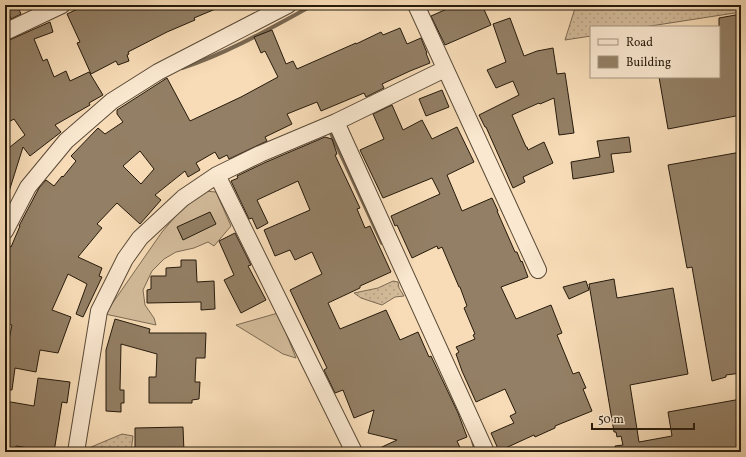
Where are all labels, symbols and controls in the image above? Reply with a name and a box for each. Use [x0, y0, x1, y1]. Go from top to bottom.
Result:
legend [590, 26, 720, 78]
text: Road [626, 35, 653, 51]
text: Building [626, 55, 671, 71]
scale bar [592, 405, 694, 431]
text: 50 m [598, 412, 624, 428]

